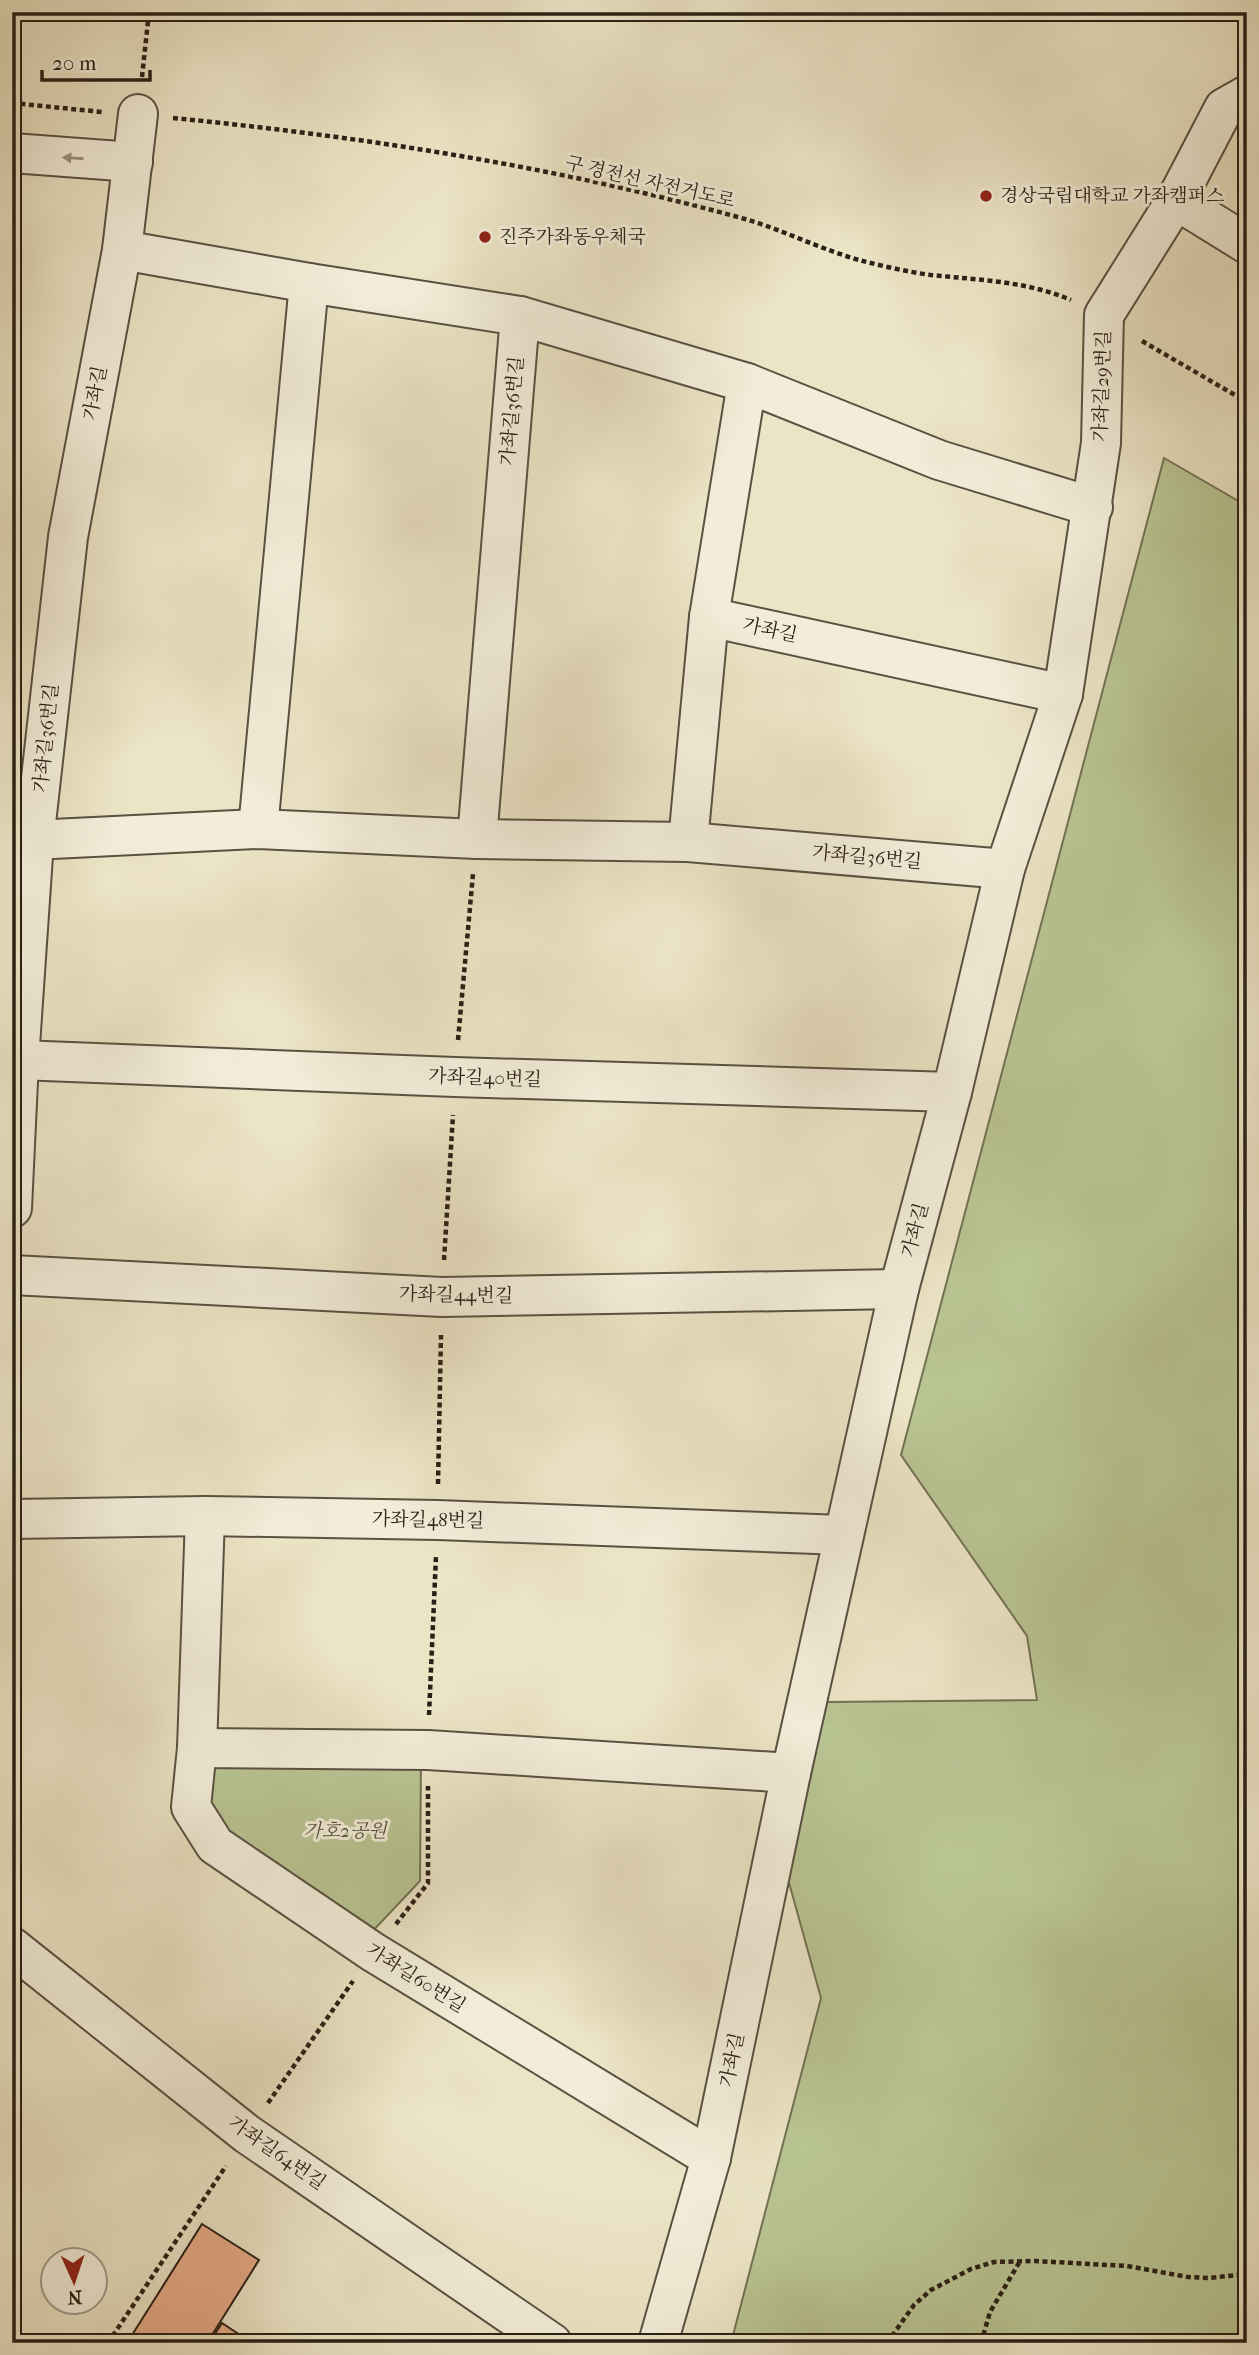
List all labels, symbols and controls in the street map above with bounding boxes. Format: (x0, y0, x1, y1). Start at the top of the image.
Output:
scale bar (42, 38, 150, 82)
text: 20 m (52, 51, 97, 75)
one-way arrow (61, 152, 83, 163)
street label: 구 경전선 자전거도로 (563, 152, 737, 212)
place label: 경상국립대학교 가좌캠퍼스 (1000, 185, 1224, 207)
marker: 경상국립대학교 가좌캠퍼스 (978, 188, 994, 204)
place label: 진주가좌동우체국 (499, 226, 646, 248)
marker: 진주가좌동우체국 (477, 229, 493, 245)
street label: 가좌길29번길 (1089, 330, 1115, 442)
street label: 가좌길36번길 (496, 355, 528, 467)
street label: 가좌길 (79, 364, 111, 422)
street label: 가좌길 (741, 614, 799, 646)
street label: 가좌길36번길 (29, 682, 63, 794)
street label: 가좌길36번길 (811, 841, 923, 873)
street label: 가좌길40번길 (428, 1065, 542, 1091)
street label: 가좌길 (897, 1201, 933, 1259)
street label: 가좌길44번길 (399, 1283, 513, 1307)
street label: 가좌길48번길 (372, 1508, 484, 1532)
park label: 가호2공원 (303, 1820, 388, 1842)
street label: 가좌길60번길 (362, 1939, 470, 2017)
street label: 가좌길 (716, 2031, 748, 2089)
street label: 가좌길64번길 (224, 2112, 330, 2194)
north arrow (38, 2246, 108, 2316)
text: N (66, 2286, 83, 2308)

